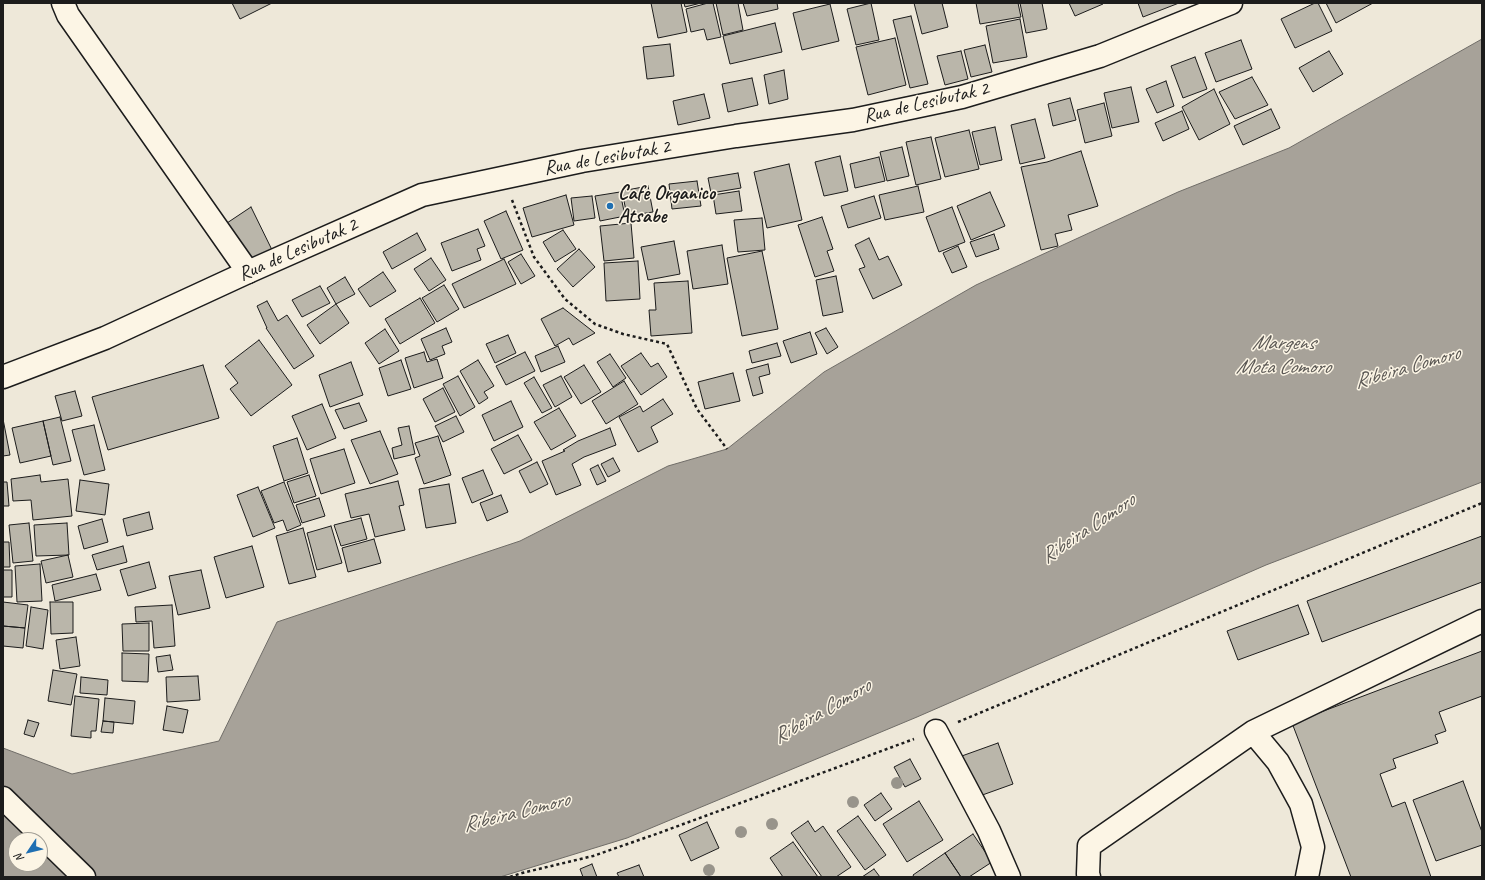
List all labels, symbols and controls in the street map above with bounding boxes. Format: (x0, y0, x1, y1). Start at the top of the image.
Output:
street label: Rua de Lesibutak 2 (861, 77, 991, 129)
street label: Rua de Lesibutak 2 (542, 135, 672, 181)
place label: Cafe Organico Atsabe (618, 182, 715, 229)
marker: Cafe Organico Atsabe (605, 201, 615, 211)
street label: Rua de Lesibutak 2 (235, 213, 361, 287)
water label: Margens Mota Comoro (1236, 330, 1330, 380)
water label: Ribeira Comoro (1351, 341, 1463, 395)
water label: Ribeira Comoro (1036, 488, 1140, 570)
water label: Ribeira Comoro (769, 674, 875, 750)
water label: Ribeira Comoro (460, 788, 572, 838)
north arrow (8, 832, 48, 872)
text: N (11, 852, 27, 865)

